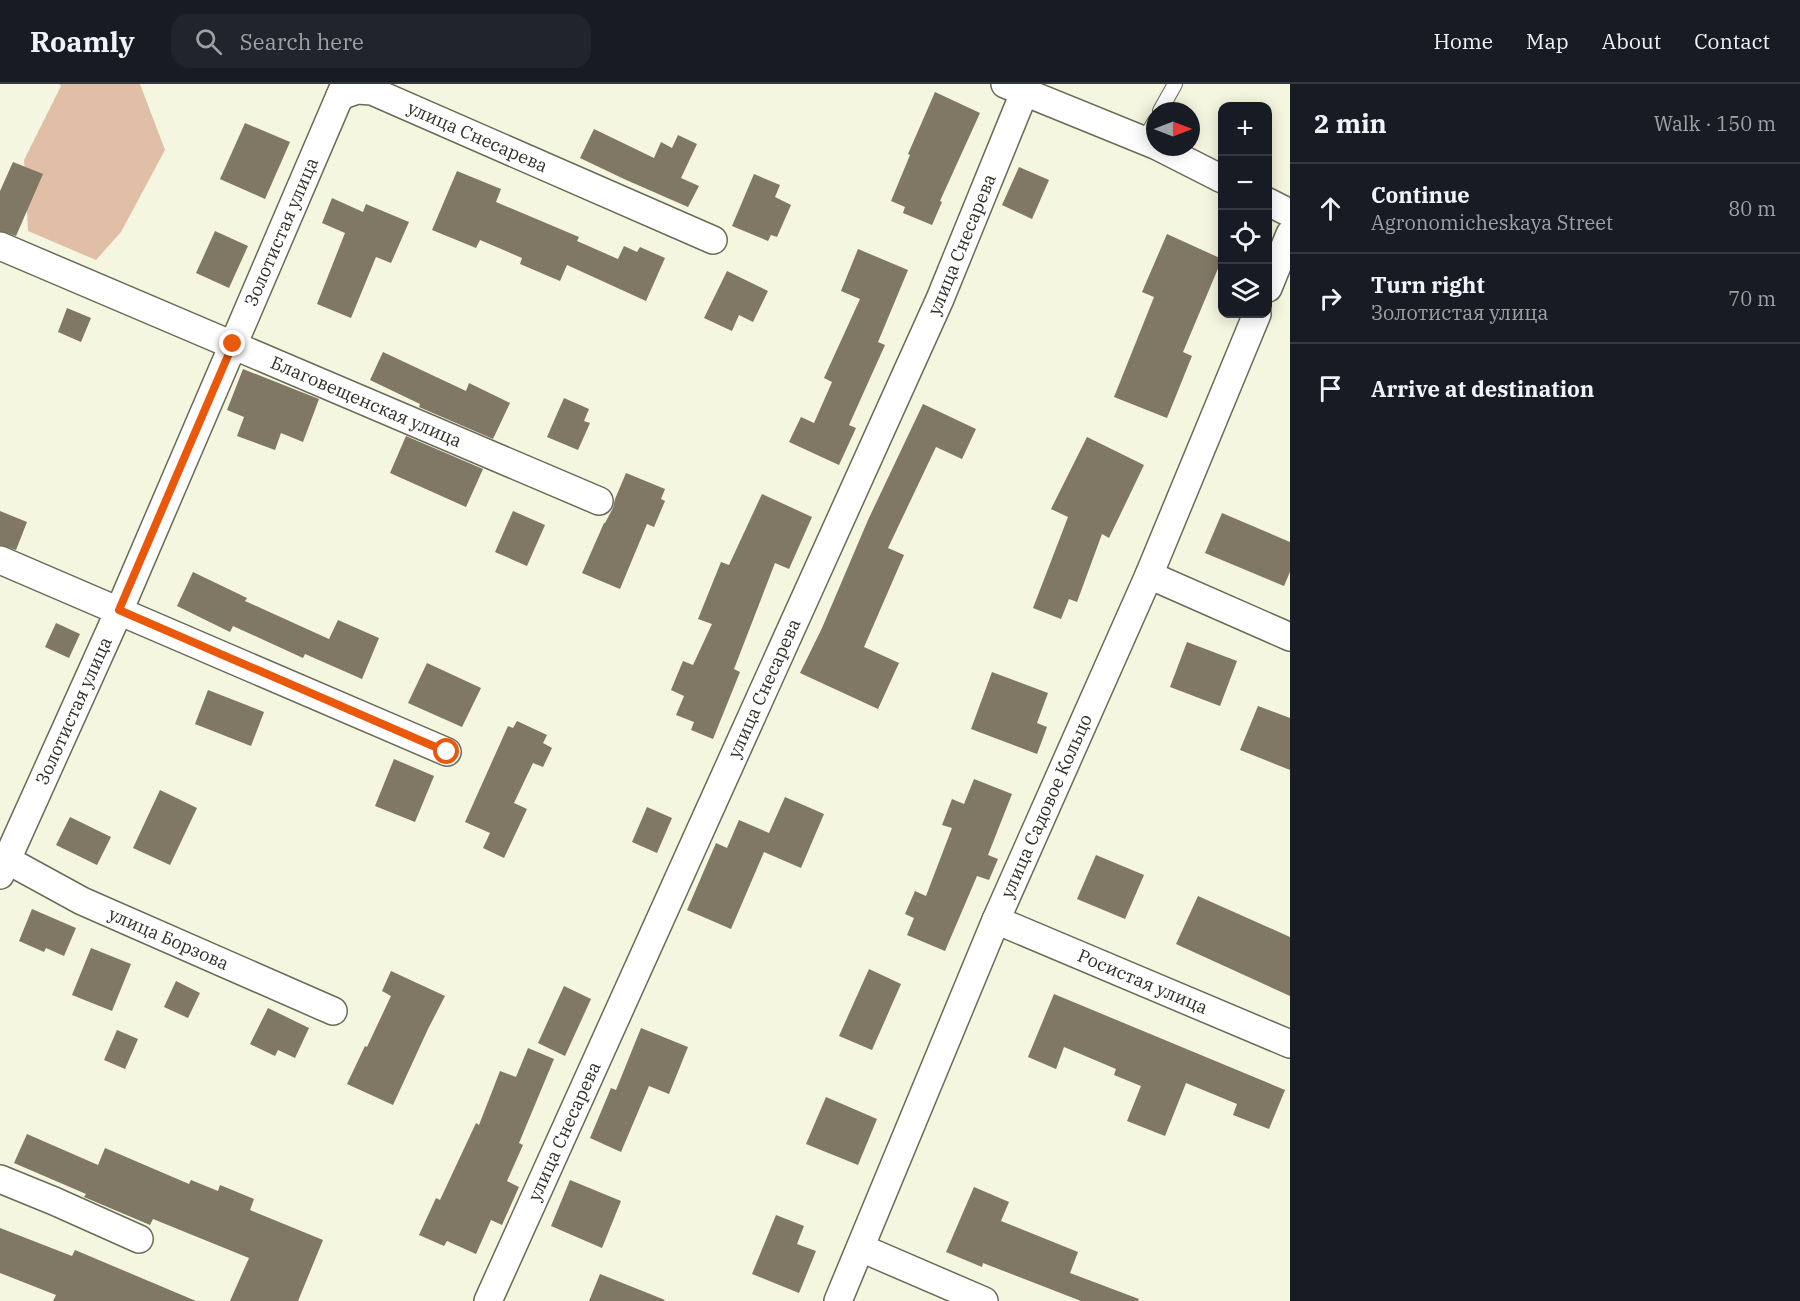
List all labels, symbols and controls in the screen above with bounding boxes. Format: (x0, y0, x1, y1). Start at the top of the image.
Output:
search box (171, 14, 591, 68)
text: Roamly (30, 23, 135, 60)
icon: search (192, 25, 225, 58)
text: Search here (240, 27, 364, 56)
text: Home (1433, 27, 1493, 55)
text: Map (1526, 27, 1569, 55)
text: About (1602, 27, 1661, 55)
text: Contact (1694, 27, 1770, 55)
street label: улица Снесарева (404, 96, 551, 177)
north arrow (1146, 102, 1200, 156)
map controls (1218, 102, 1272, 318)
button: + (1218, 102, 1272, 156)
text: 2 min (1314, 106, 1387, 140)
text: Walk · 150 m (1654, 110, 1776, 137)
street label: Золотистая улица (239, 154, 323, 310)
button: − (1218, 156, 1272, 210)
street label: улица Снесарева (922, 170, 1001, 319)
text: Continue (1371, 180, 1470, 209)
icon: ahead (1314, 192, 1347, 225)
text: 80 m (1728, 195, 1776, 222)
text: Agronomicheskaya Street (1371, 209, 1613, 236)
button: locate (1218, 210, 1272, 264)
button: layers (1218, 264, 1272, 318)
text: Turn right (1371, 270, 1485, 299)
icon: right (1314, 282, 1347, 315)
text: 70 m (1728, 285, 1776, 312)
text: Золотистая улица (1371, 299, 1549, 326)
route end (219, 330, 245, 356)
street label: Благовещенская улица (267, 351, 466, 452)
icon: arrive (1314, 372, 1347, 405)
text: Arrive at destination (1371, 374, 1594, 403)
street label: улица Снесарева (722, 615, 805, 762)
street label: Золотистая улица (30, 633, 117, 788)
street label: улица Садовое Кольцо (995, 710, 1097, 902)
route start (433, 738, 459, 764)
street label: улица Борзова (105, 902, 233, 975)
street label: Росистая улица (1074, 944, 1211, 1019)
street label: улица Снесарева (523, 1058, 606, 1205)

